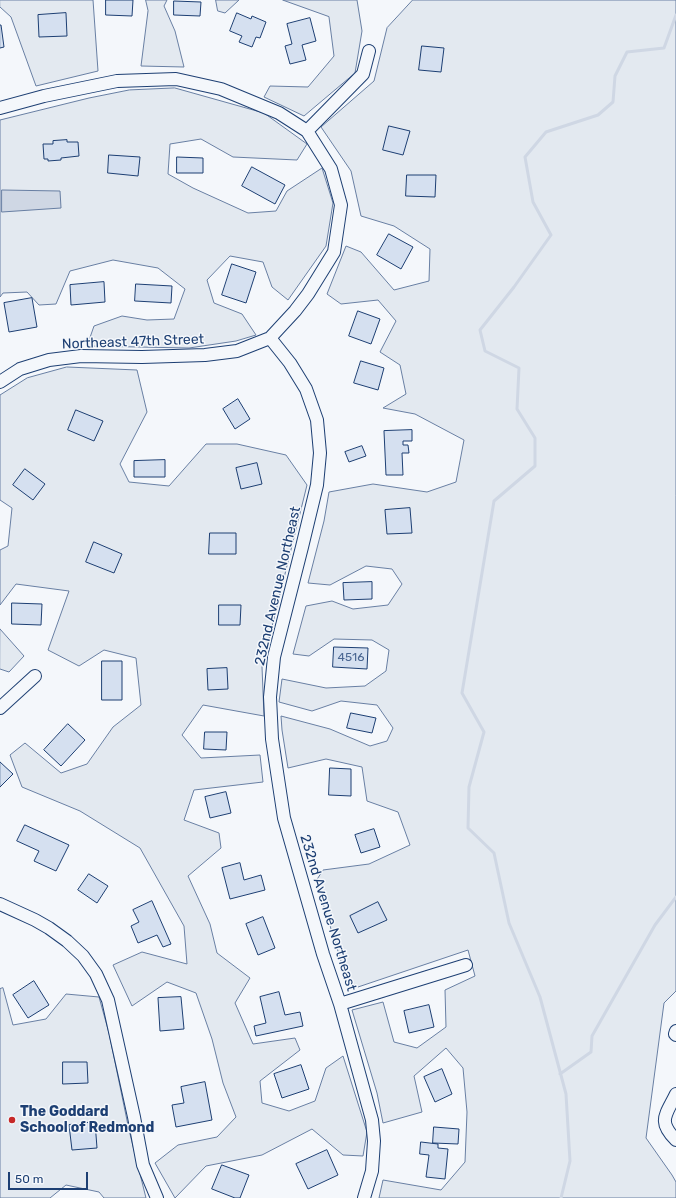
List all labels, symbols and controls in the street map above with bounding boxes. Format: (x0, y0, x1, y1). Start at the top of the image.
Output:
street label: Northeast 47th Street (62, 331, 204, 353)
street label: 232nd Avenue Northeast (252, 505, 304, 667)
house number: 4516 (338, 651, 364, 665)
street label: 232nd Avenue Northeast (296, 833, 360, 993)
place label: The Goddard School of Redmond (20, 1104, 154, 1136)
marker: The Goddard School of Redmond (7, 1115, 17, 1125)
scale bar (10, 1164, 90, 1190)
text: 50 m (15, 1172, 43, 1186)

